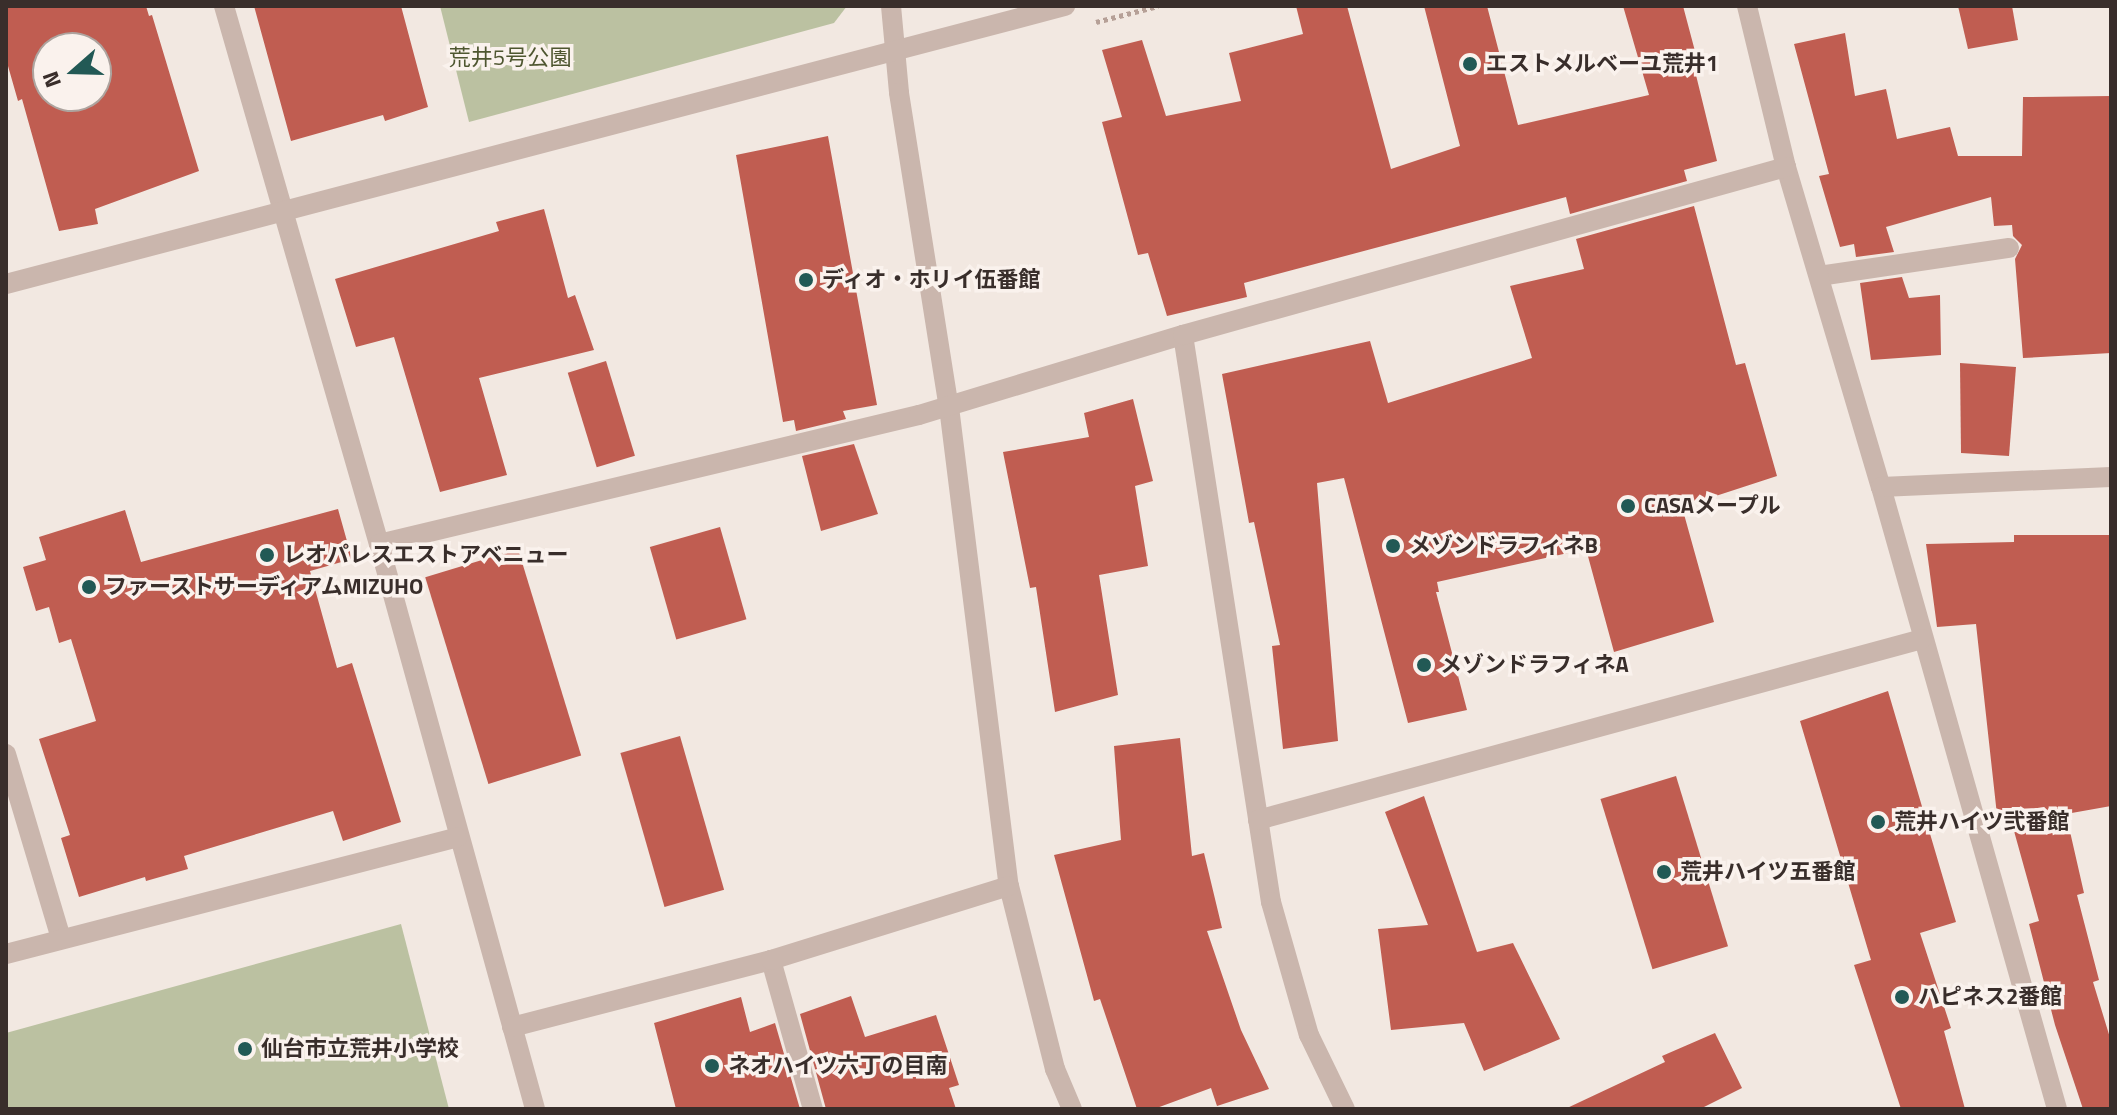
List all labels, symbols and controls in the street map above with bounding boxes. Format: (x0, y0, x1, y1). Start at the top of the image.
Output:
north arrow (32, 32, 112, 112)
park label: 荒井5号公園 (449, 45, 571, 71)
place label: エストメルベーユ荒井1 (1486, 51, 1718, 77)
marker: エストメルベーユ荒井1 (1461, 55, 1479, 73)
text: N (33, 67, 70, 93)
place label: ディオ・ホリイ伍番館 (822, 267, 1042, 293)
marker: ディオ・ホリイ伍番館 (797, 271, 815, 289)
place label: CASAメープル (1644, 493, 1782, 519)
marker: CASAメープル (1619, 497, 1637, 515)
place label: メゾンドラフィネB (1409, 533, 1598, 559)
marker: メゾンドラフィネB (1384, 537, 1402, 555)
place label: レオパレスエストアベニュー (283, 542, 569, 568)
marker: レオパレスエストアベニュー (258, 546, 276, 564)
place label: ファーストサーディアムMIZUHO (105, 574, 427, 600)
marker: ファーストサーディアムMIZUHO (80, 578, 98, 596)
place label: メゾンドラフィネA (1440, 652, 1629, 678)
marker: メゾンドラフィネA (1415, 656, 1433, 674)
place label: 荒井ハイツ弐番館 (1894, 809, 2070, 835)
marker: 荒井ハイツ弐番館 (1869, 813, 1887, 831)
place label: 荒井ハイツ五番館 (1680, 859, 1856, 885)
marker: 荒井ハイツ五番館 (1655, 863, 1673, 881)
place label: ハピネス2番館 (1918, 984, 2062, 1010)
marker: ハピネス2番館 (1893, 988, 1911, 1006)
place label: 仙台市立荒井小学校 (261, 1036, 459, 1062)
marker: 仙台市立荒井小学校 (236, 1040, 254, 1058)
place label: ネオハイツ六丁の目南 (728, 1053, 948, 1079)
marker: ネオハイツ六丁の目南 (703, 1057, 721, 1075)

